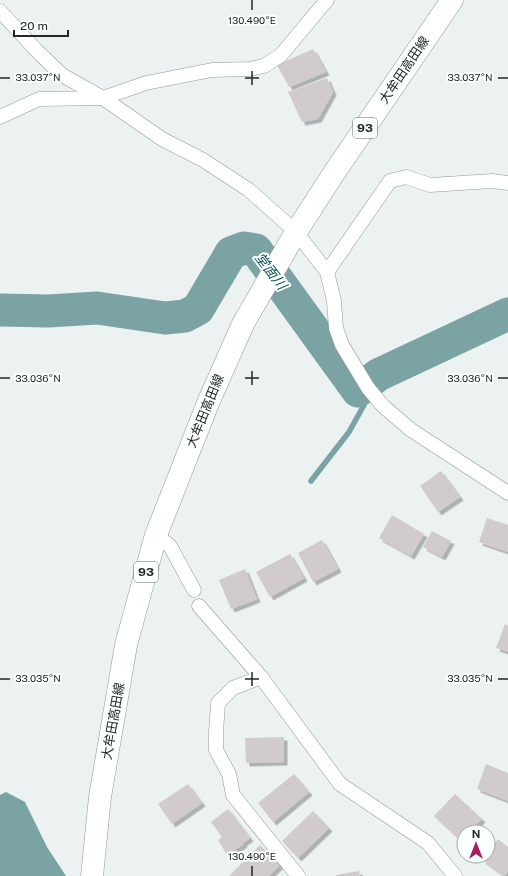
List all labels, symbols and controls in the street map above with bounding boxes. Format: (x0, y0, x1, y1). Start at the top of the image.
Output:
scale bar (14, 12, 68, 38)
text: 130.490°E (228, 14, 276, 26)
text: 20 m (20, 19, 48, 33)
street label: 大牟田高田線 (376, 33, 432, 107)
text: 33.037°N (15, 71, 61, 83)
text: 33.037°N (447, 71, 493, 83)
road number: 93 (353, 118, 377, 138)
water label: 堂面川 (252, 249, 291, 294)
text: 33.036°N (15, 372, 61, 384)
street label: 大牟田高田線 (183, 372, 227, 450)
text: 33.036°N (447, 372, 493, 384)
road number: 93 (134, 562, 158, 582)
text: 33.035°N (15, 672, 61, 684)
text: 33.035°N (447, 672, 493, 684)
street label: 大牟田高田線 (99, 681, 127, 761)
north arrow (456, 824, 496, 864)
text: N (472, 828, 480, 840)
text: 130.490°E (228, 850, 276, 862)

